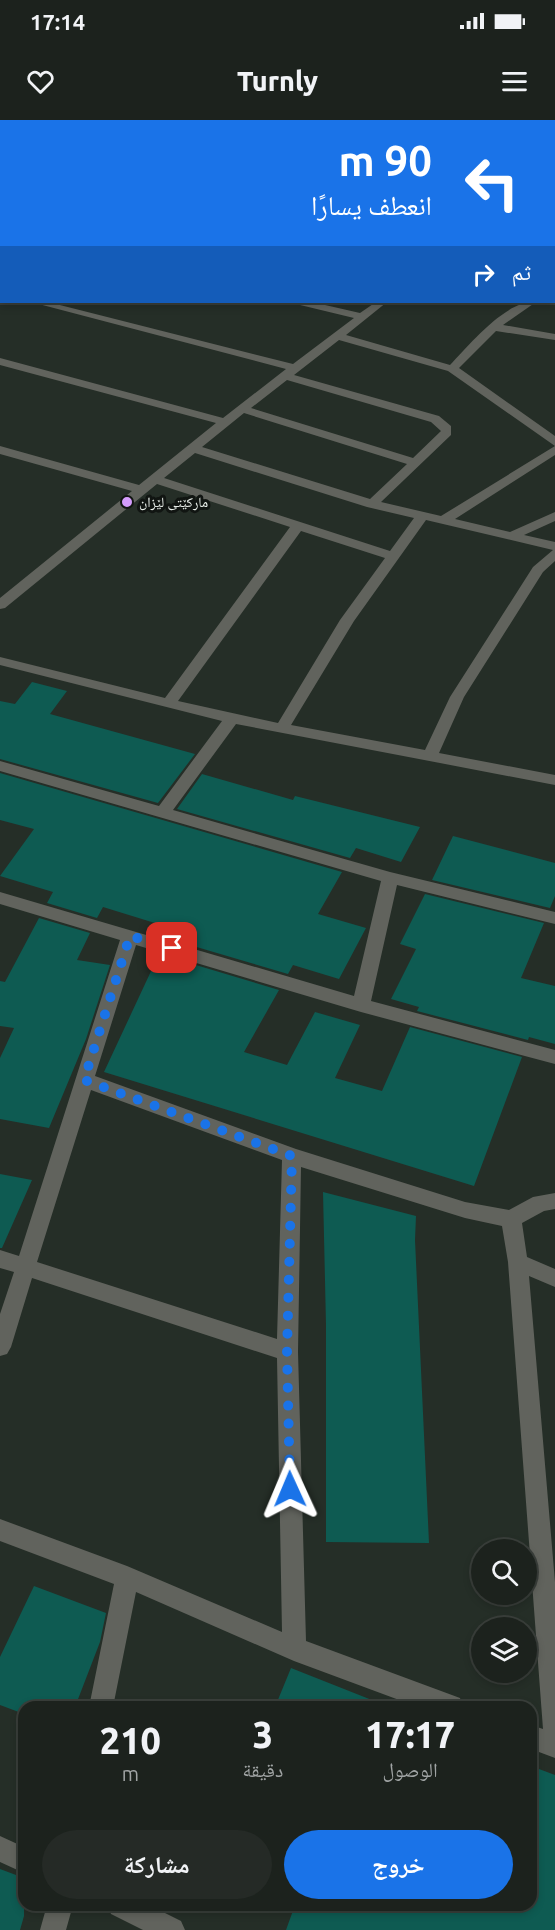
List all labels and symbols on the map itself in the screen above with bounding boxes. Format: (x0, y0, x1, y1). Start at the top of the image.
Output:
place label: مارکێتی لێزان (139, 494, 208, 511)
marker: مارکێتی لێزان (120, 495, 134, 509)
pin (146, 922, 197, 973)
position arrow (258, 1457, 322, 1521)

